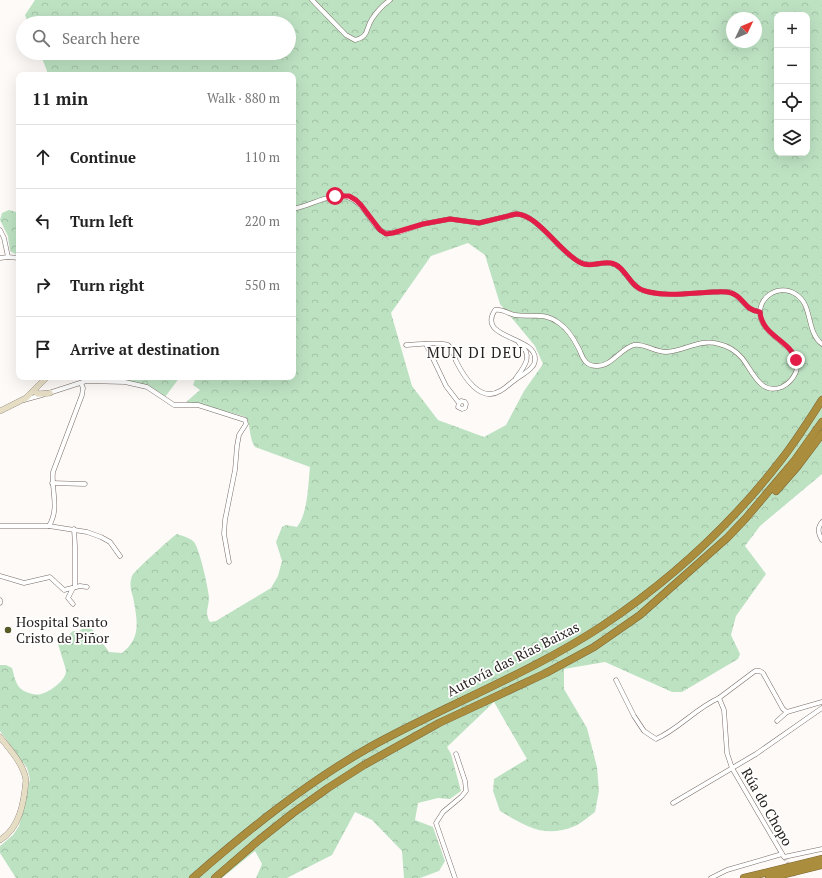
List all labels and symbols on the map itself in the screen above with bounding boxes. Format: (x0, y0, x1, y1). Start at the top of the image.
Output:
north arrow (726, 12, 762, 48)
route start (326, 187, 344, 205)
district label: MUN DI DEU (427, 342, 523, 362)
route end (787, 351, 805, 369)
place label: Hospital Santo Cristo de Piñor (16, 612, 110, 647)
street label: Autovía das Rías Baixas (443, 617, 582, 700)
marker: Hospital Santo Cristo de Piñor (3, 625, 13, 635)
street label: Rúa do Chopo (737, 764, 798, 849)

